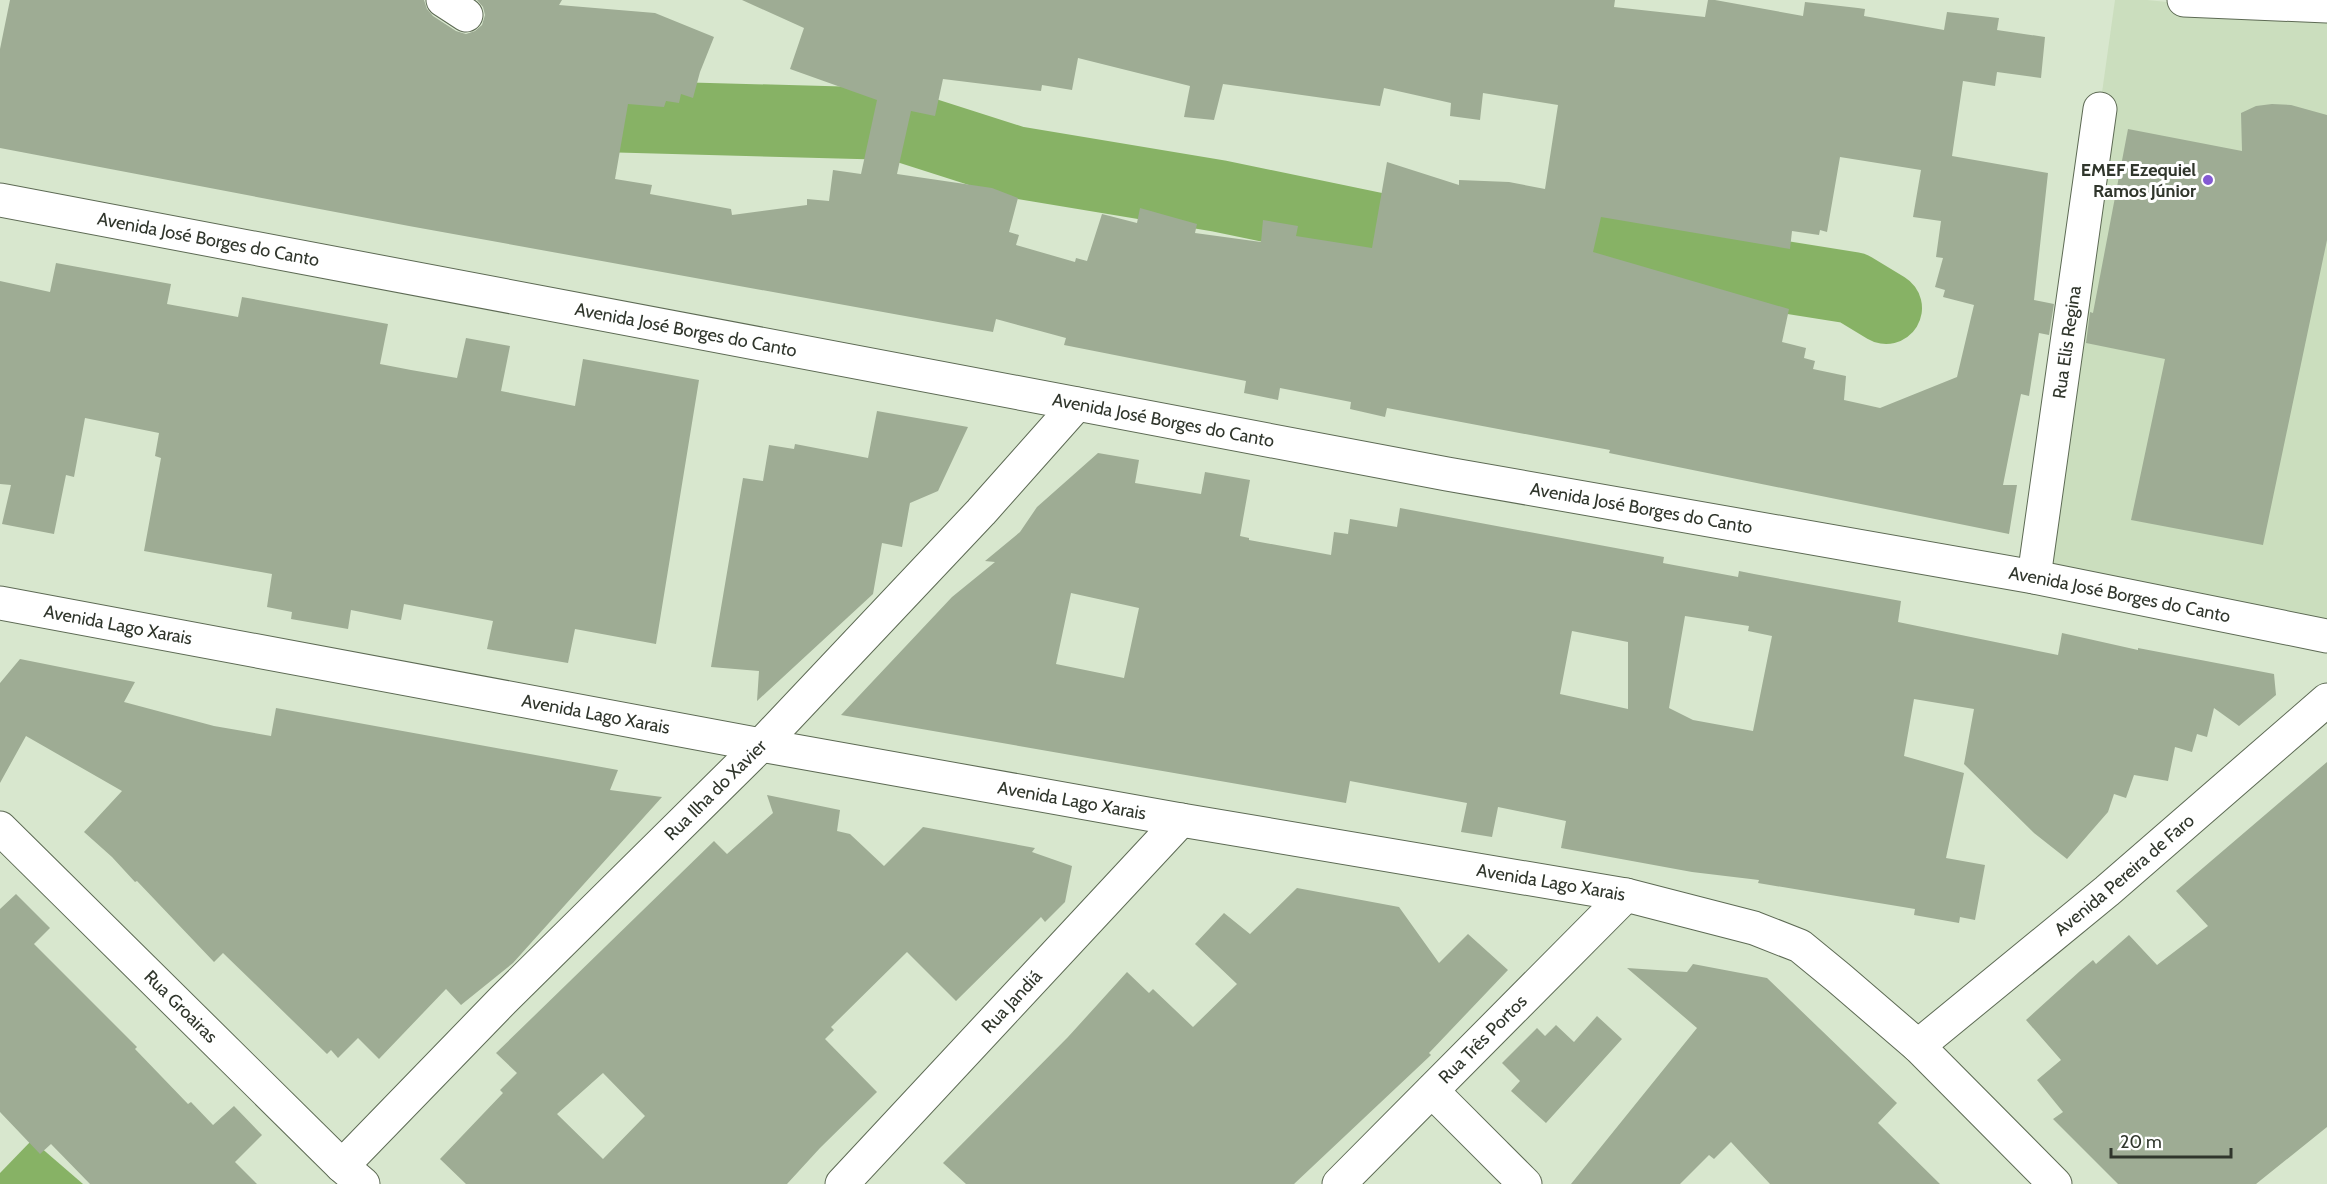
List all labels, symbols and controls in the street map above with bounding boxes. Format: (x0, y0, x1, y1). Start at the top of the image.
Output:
place label: EMEF Ezequiel Ramos Júnior (2081, 159, 2196, 202)
marker: EMEF Ezequiel Ramos Júnior (2201, 173, 2215, 187)
street label: Avenida José Borges do Canto (95, 208, 321, 271)
street label: Rua Elis Regina (2048, 284, 2086, 400)
street label: Avenida José Borges do Canto (573, 298, 799, 362)
street label: Avenida José Borges do Canto (1051, 389, 1276, 452)
street label: Avenida José Borges do Canto (1528, 478, 1754, 538)
street label: Avenida José Borges do Canto (2007, 562, 2232, 627)
street label: Avenida Lago Xarais (42, 600, 194, 650)
street label: Avenida Lago Xarais (520, 690, 672, 739)
street label: Rua Ilha do Xavier (660, 735, 771, 845)
street label: Avenida Lago Xarais (996, 776, 1148, 825)
street label: Avenida Pereira de Faro (2050, 809, 2199, 941)
street label: Avenida Lago Xarais (1475, 859, 1627, 906)
street label: Rua Jandiá (977, 965, 1047, 1038)
street label: Rua Groairas (139, 966, 222, 1048)
street label: Rua Três Portos (1434, 990, 1531, 1088)
scale bar (2111, 1121, 2231, 1159)
text: 20 m (2120, 1131, 2162, 1153)

